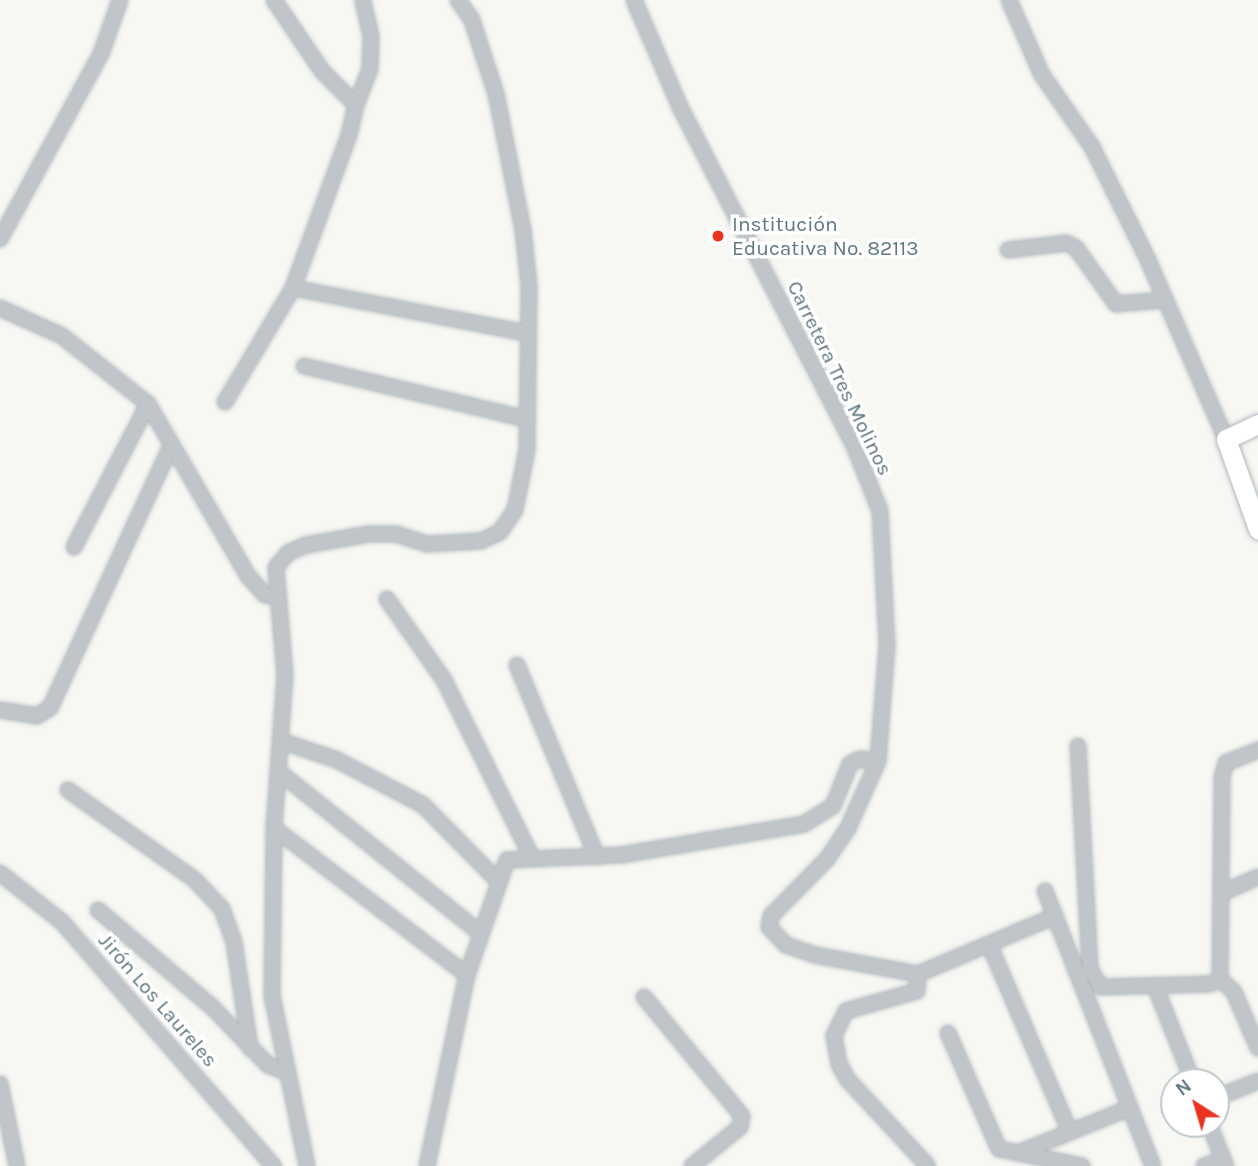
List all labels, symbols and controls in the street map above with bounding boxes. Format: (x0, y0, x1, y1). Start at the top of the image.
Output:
place label: Institución Educativa No. 82113 (732, 211, 919, 261)
marker: Institución Educativa No. 82113 (710, 228, 726, 244)
street label: Carretera Tres Molinos (782, 277, 898, 479)
street label: Jirón Los Laureles (93, 928, 223, 1072)
north arrow (1160, 1068, 1230, 1138)
text: N (1172, 1075, 1196, 1101)

